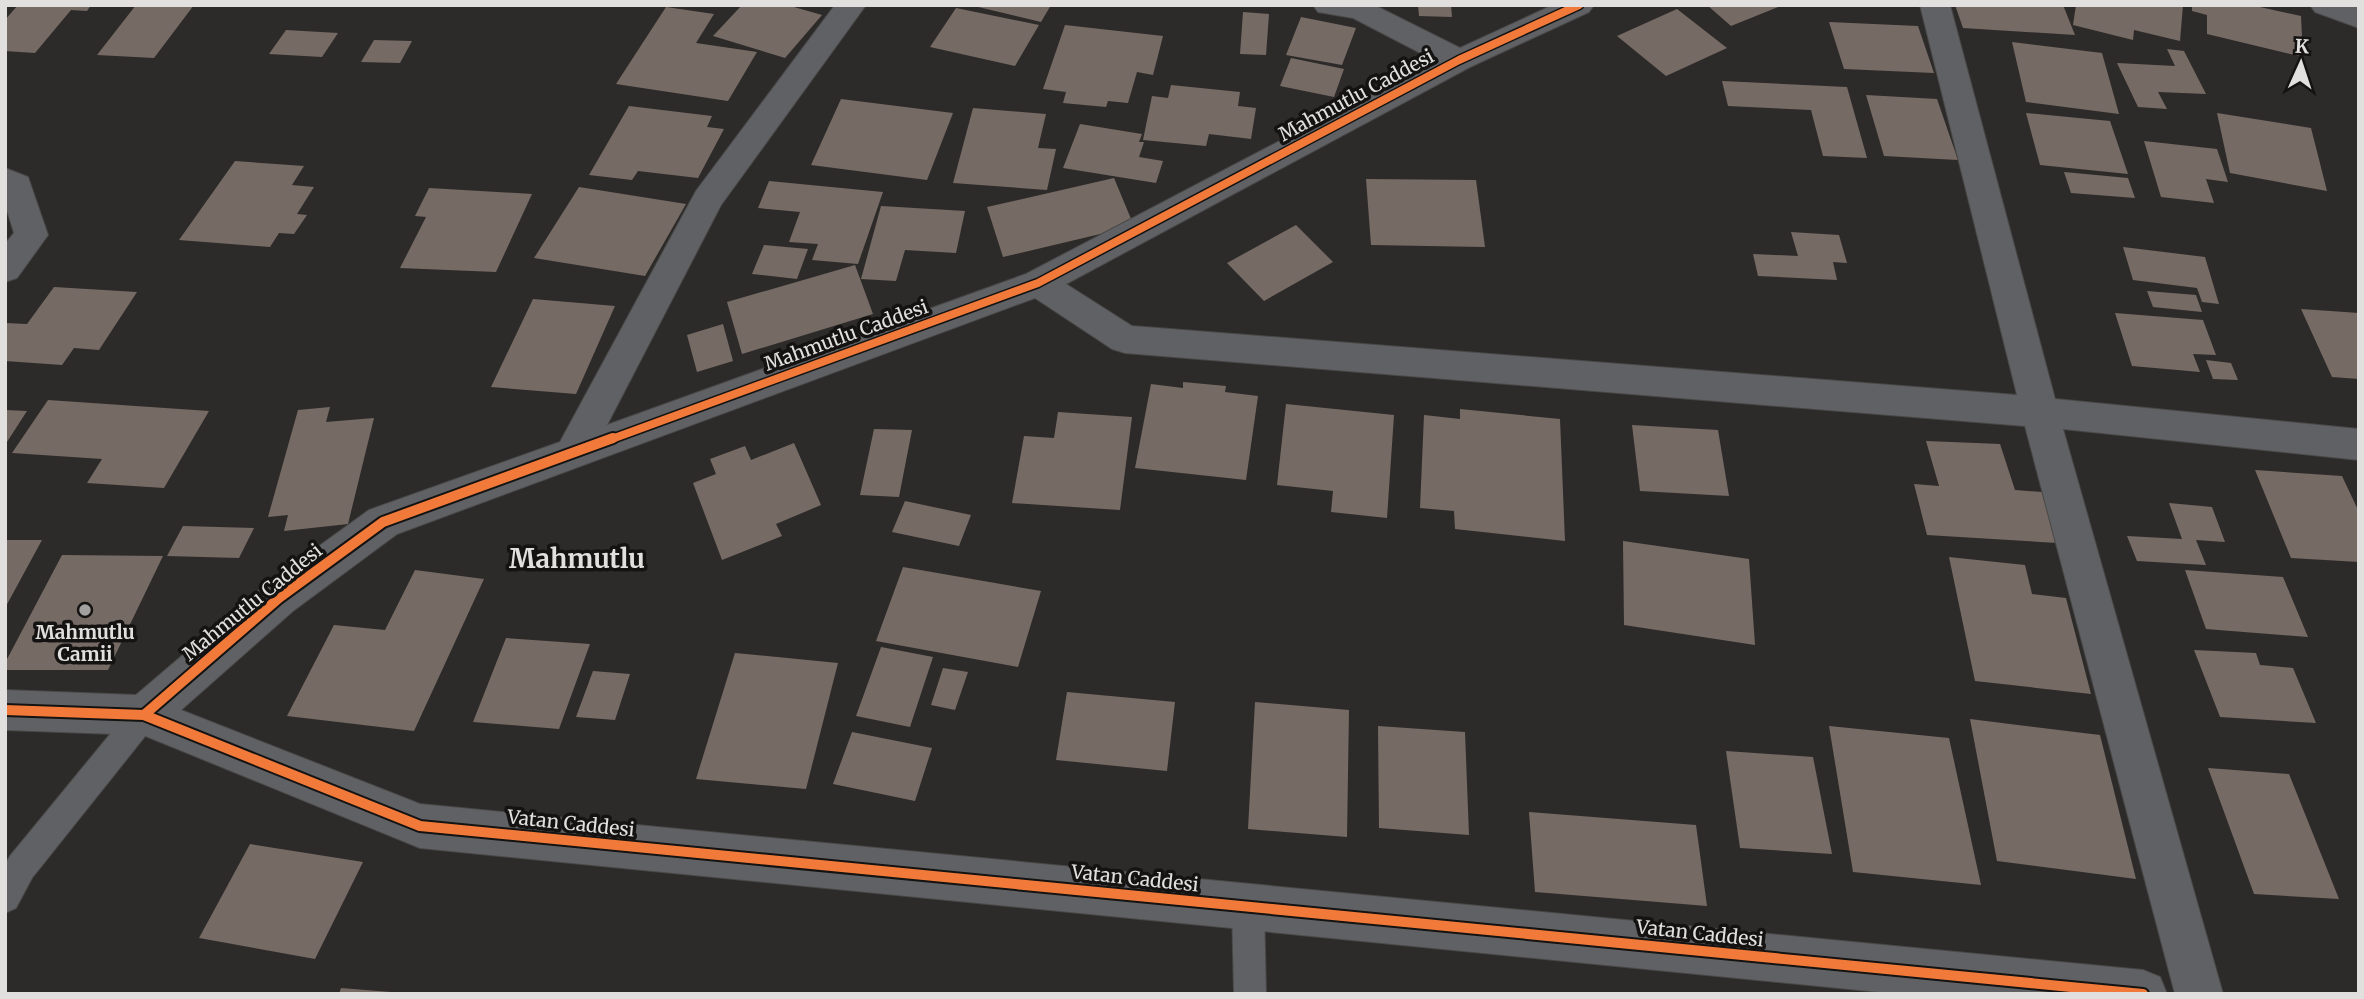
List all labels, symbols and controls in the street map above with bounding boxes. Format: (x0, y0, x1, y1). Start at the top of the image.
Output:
north arrow (2266, 28, 2336, 98)
text: K (2294, 34, 2310, 58)
street label: Mahmutlu Caddesi (1274, 44, 1438, 146)
street label: Mahmutlu Caddesi (761, 294, 931, 376)
street label: Mahmutlu Caddesi (177, 538, 327, 666)
district label: Mahmutlu (509, 542, 645, 575)
marker: Mahmutlu Camii (77, 602, 93, 618)
place label: Mahmutlu Camii (35, 620, 135, 666)
street label: Vatan Caddesi (505, 804, 636, 842)
street label: Vatan Caddesi (1069, 859, 1200, 897)
street label: Vatan Caddesi (1634, 914, 1765, 952)

